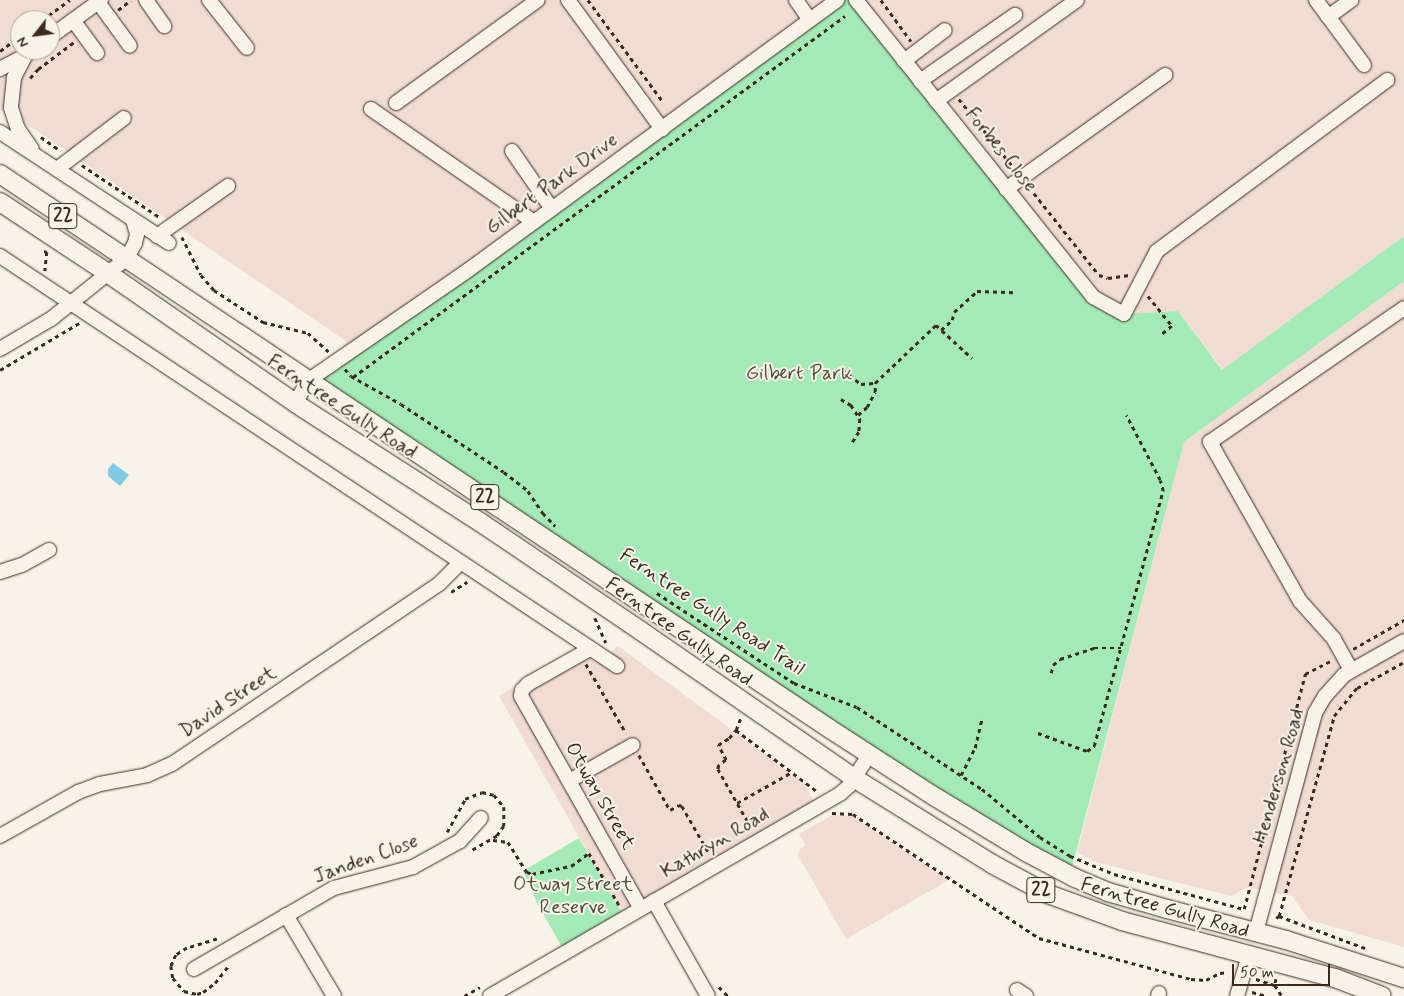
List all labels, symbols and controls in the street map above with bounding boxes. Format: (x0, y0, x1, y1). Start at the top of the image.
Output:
north arrow (10, 10, 60, 60)
text: N (13, 33, 33, 51)
street label: Forbes Close (958, 101, 1044, 199)
street label: Gilbert Park Drive (483, 130, 621, 238)
road number: 22 (48, 200, 78, 232)
street label: Ferntree Gully Road (263, 350, 421, 464)
park label: Gilbert Park (747, 361, 851, 385)
road number: 22 (470, 481, 500, 514)
street label: Ferntree Gully Road Trail (616, 544, 808, 680)
street label: Ferntree Gully Road (602, 573, 756, 691)
street label: David Street (175, 661, 281, 743)
street label: Henderson Road (1248, 706, 1310, 846)
street label: Otway Street (560, 738, 640, 854)
street label: Kathryn Road (657, 802, 773, 884)
street label: Janden Close (309, 828, 423, 890)
park label: Otway Street Reserve (513, 873, 633, 920)
street label: Ferntree Gully Road (1079, 873, 1251, 943)
road number: 22 (1026, 874, 1056, 906)
scale bar (1234, 954, 1332, 986)
text: 50 m (1240, 963, 1274, 983)

